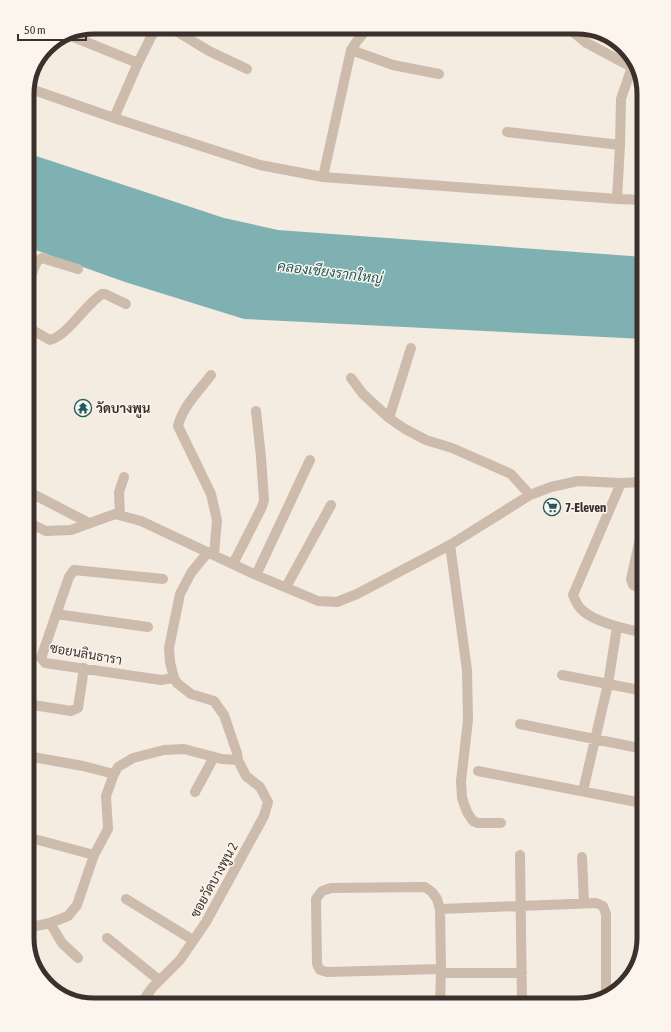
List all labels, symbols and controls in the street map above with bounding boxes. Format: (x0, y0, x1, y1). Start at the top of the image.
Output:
scale bar (18, 16, 86, 42)
text: 50 m (24, 23, 46, 37)
water label: คลองเชียงรากใหญ่ (276, 257, 385, 288)
temple icon: วัดบางพูน (73, 398, 93, 418)
place label: วัดบางพูน (96, 401, 150, 419)
supermarket icon: 7-Eleven (542, 497, 562, 517)
place label: 7-Eleven (565, 500, 606, 515)
street label: ซอยนลินธารา (49, 639, 123, 668)
street label: ซอยวัดบางพูน 2 (187, 840, 243, 921)

